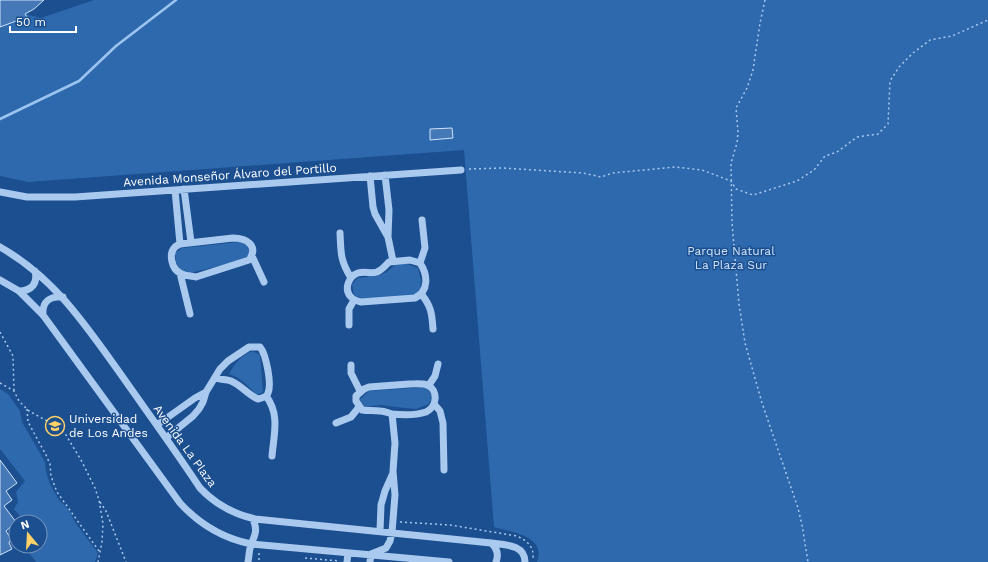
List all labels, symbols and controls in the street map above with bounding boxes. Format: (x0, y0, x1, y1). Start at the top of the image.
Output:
scale bar (10, 8, 76, 34)
text: 50 m (16, 15, 46, 29)
street label: Avenida Monseñor Álvaro del Portillo (123, 161, 337, 189)
park label: Parque Natural La Plaza Sur (687, 244, 775, 272)
street label: Avenida La Plaza (150, 402, 220, 490)
place label: Universidad de Los Andes (69, 412, 148, 440)
school or university icon: Universidad de Los Andes (44, 415, 66, 437)
north arrow (8, 514, 48, 554)
text: N (19, 518, 31, 532)

